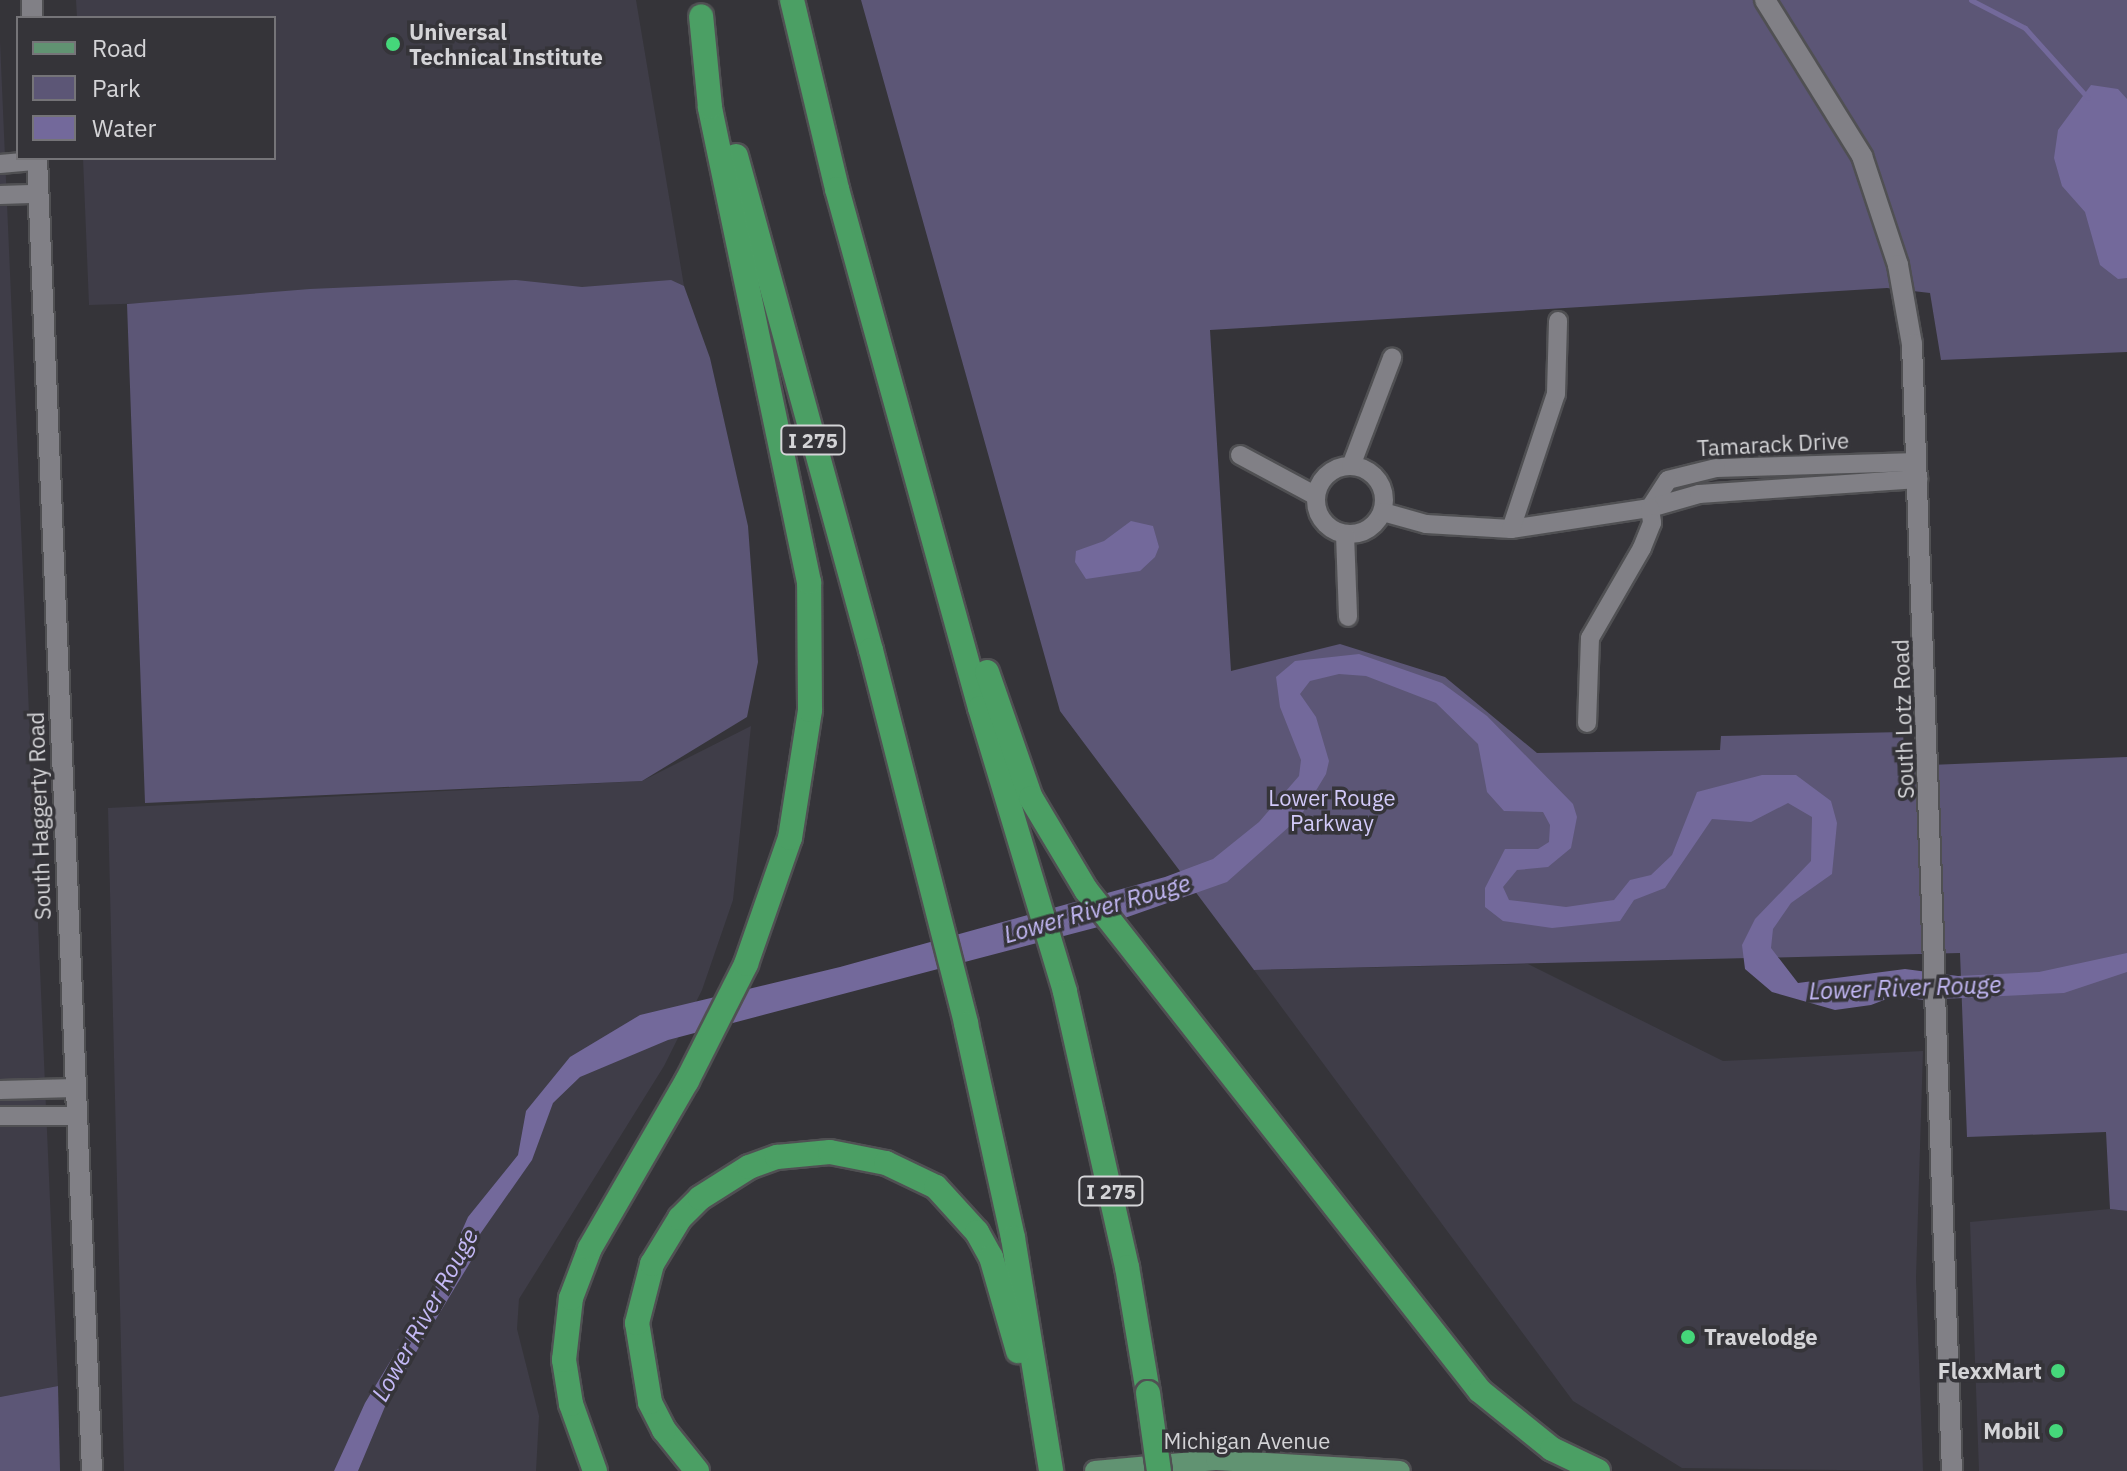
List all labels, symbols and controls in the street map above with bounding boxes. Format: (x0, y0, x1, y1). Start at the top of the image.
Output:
legend (16, 16, 276, 160)
place label: Universal Technical Institute (409, 18, 603, 70)
text: Road (92, 32, 147, 64)
marker: Universal Technical Institute (384, 35, 402, 53)
text: Park (92, 72, 141, 104)
text: Water (92, 112, 156, 144)
road number: I 275 (779, 424, 847, 456)
street label: Tamarack Drive (1696, 427, 1850, 461)
street label: South Lotz Road (1887, 639, 1919, 799)
street label: South Haggerty Road (22, 712, 56, 920)
park label: Lower Rouge Parkway (1268, 784, 1396, 836)
water label: Lower River Rouge (1000, 869, 1194, 949)
water label: Lower River Rouge (1808, 970, 2002, 1006)
road number: I 275 (1077, 1175, 1145, 1207)
water label: Lower River Rouge (366, 1224, 484, 1406)
place label: Travelodge (1704, 1324, 1818, 1350)
marker: Travelodge (1679, 1328, 1697, 1346)
place label: FlexxMart (1938, 1358, 2042, 1384)
marker: FlexxMart (2049, 1362, 2067, 1380)
place label: Mobil (1983, 1418, 2040, 1444)
marker: Mobil (2047, 1422, 2065, 1440)
street label: Michigan Avenue (1164, 1428, 1330, 1454)

